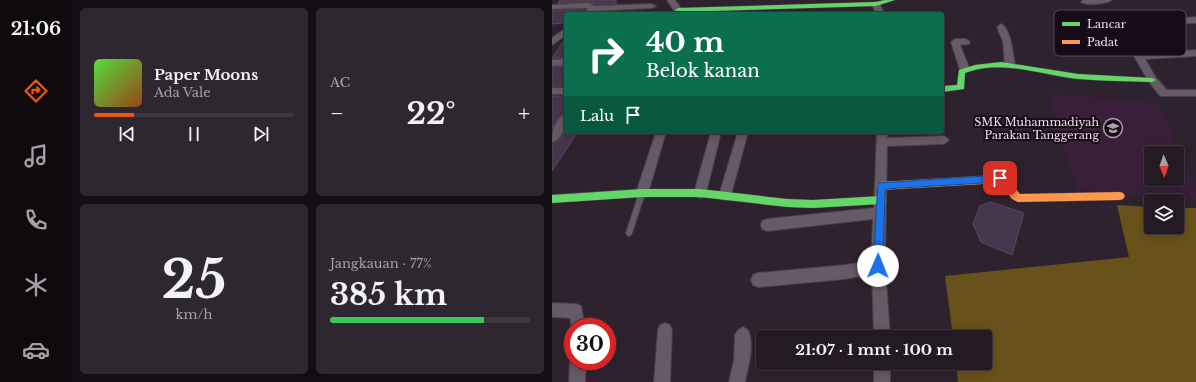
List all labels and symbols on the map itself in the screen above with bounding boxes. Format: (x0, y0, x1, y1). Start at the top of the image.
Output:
legend (1054, 10, 1186, 56)
text: Lancar (1087, 17, 1127, 31)
text: Padat (1087, 35, 1119, 49)
place label: SMK Muhammadiyah Parakan Tanggerang (974, 115, 1099, 142)
school or university icon: SMK Muhammadiyah Parakan Tanggerang (1102, 117, 1124, 139)
north arrow (1144, 146, 1184, 186)
pin (983, 161, 1017, 195)
position arrow (857, 245, 899, 287)
speed limit sign: 30 (564, 318, 616, 370)

